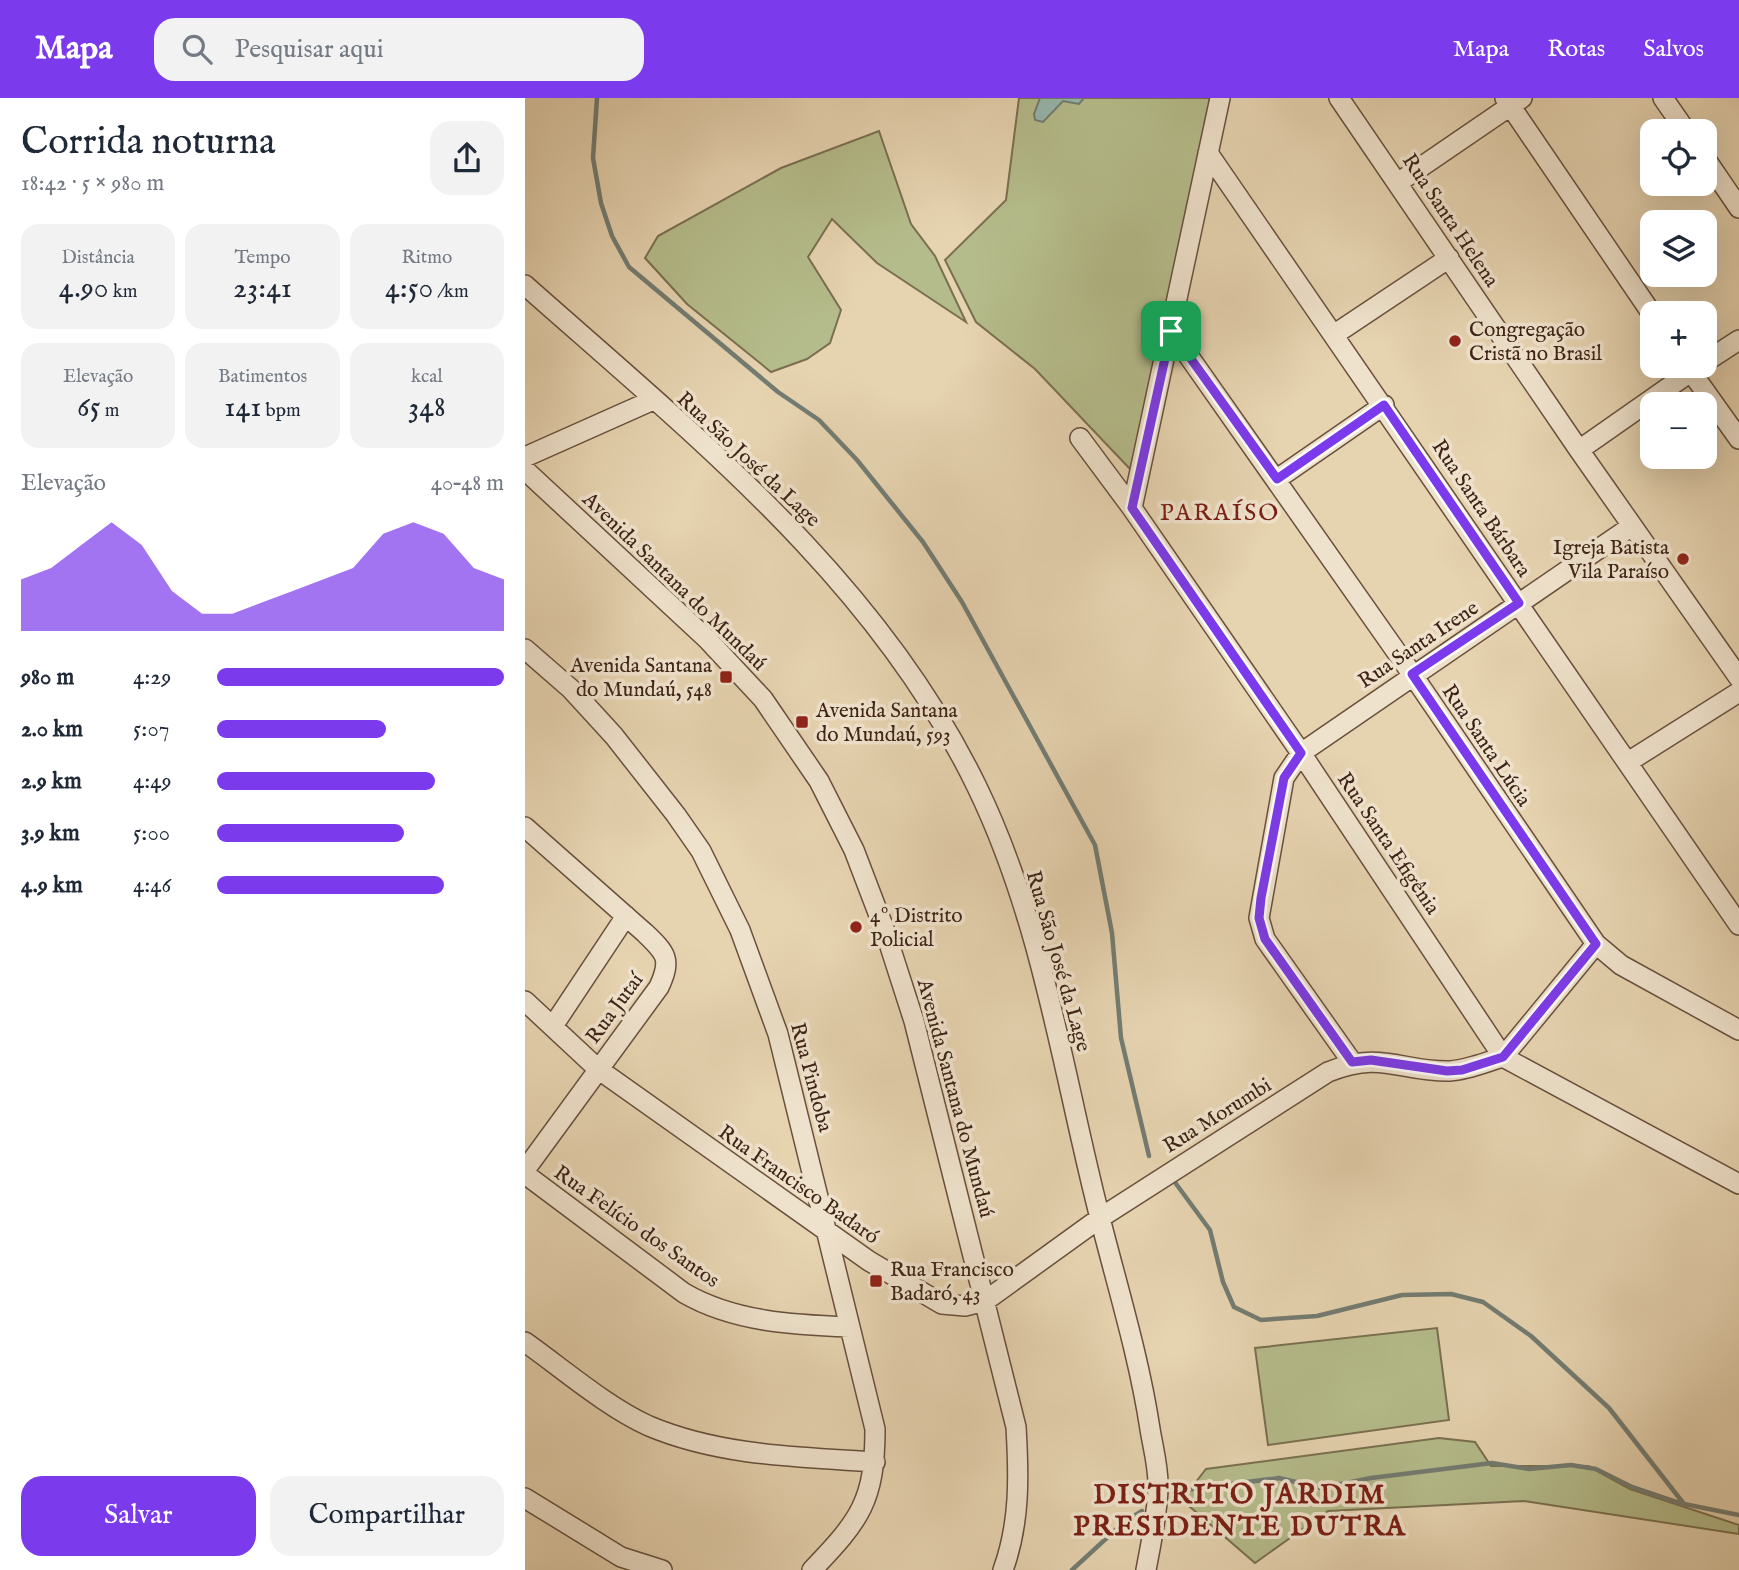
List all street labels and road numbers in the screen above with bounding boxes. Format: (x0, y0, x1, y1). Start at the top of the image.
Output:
street label: Rua Santa Helena (1395, 149, 1505, 293)
street label: Rua São José da Lage (670, 386, 826, 534)
street label: Rua Santa Bárbara (1425, 435, 1537, 583)
street label: Avenida Santana do Mundaú (575, 486, 772, 677)
street label: Rua Santa Irene (1353, 595, 1484, 695)
street label: Rua Santa Lúcia (1435, 680, 1537, 813)
street label: Rua Santa Efigênia (1330, 767, 1446, 921)
street label: Rua São José da Lage (1019, 868, 1096, 1055)
street label: Rua Jutaí (580, 967, 651, 1050)
street label: Avenida Santana do Mundaú (909, 975, 999, 1221)
street label: Rua Pindoba (783, 1020, 838, 1136)
street label: Rua Morumbi (1159, 1072, 1277, 1160)
street label: Rua Francisco Badaró (712, 1119, 884, 1251)
street label: Rua Felício dos Santos (548, 1160, 724, 1295)

